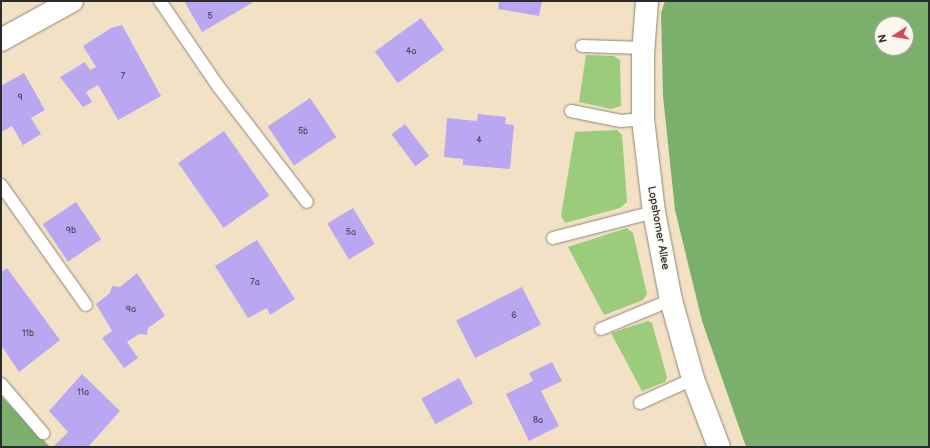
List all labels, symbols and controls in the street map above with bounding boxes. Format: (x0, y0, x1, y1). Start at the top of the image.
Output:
house number: 5 (207, 12, 213, 22)
north arrow (874, 16, 914, 56)
text: N (876, 33, 890, 44)
house number: 4a (406, 47, 416, 57)
house number: 7 (121, 72, 125, 82)
house number: 9 (17, 93, 23, 103)
house number: 5b (298, 127, 308, 137)
house number: 4 (476, 136, 482, 146)
street label: Lopshorner Allee (644, 185, 672, 271)
house number: 9b (66, 226, 76, 236)
house number: 5a (346, 228, 356, 238)
house number: 7a (250, 278, 260, 288)
house number: 9a (126, 305, 136, 315)
house number: 6 (511, 311, 517, 321)
house number: 11b (22, 329, 34, 339)
house number: 11a (77, 388, 89, 398)
house number: 8a (533, 416, 543, 426)

